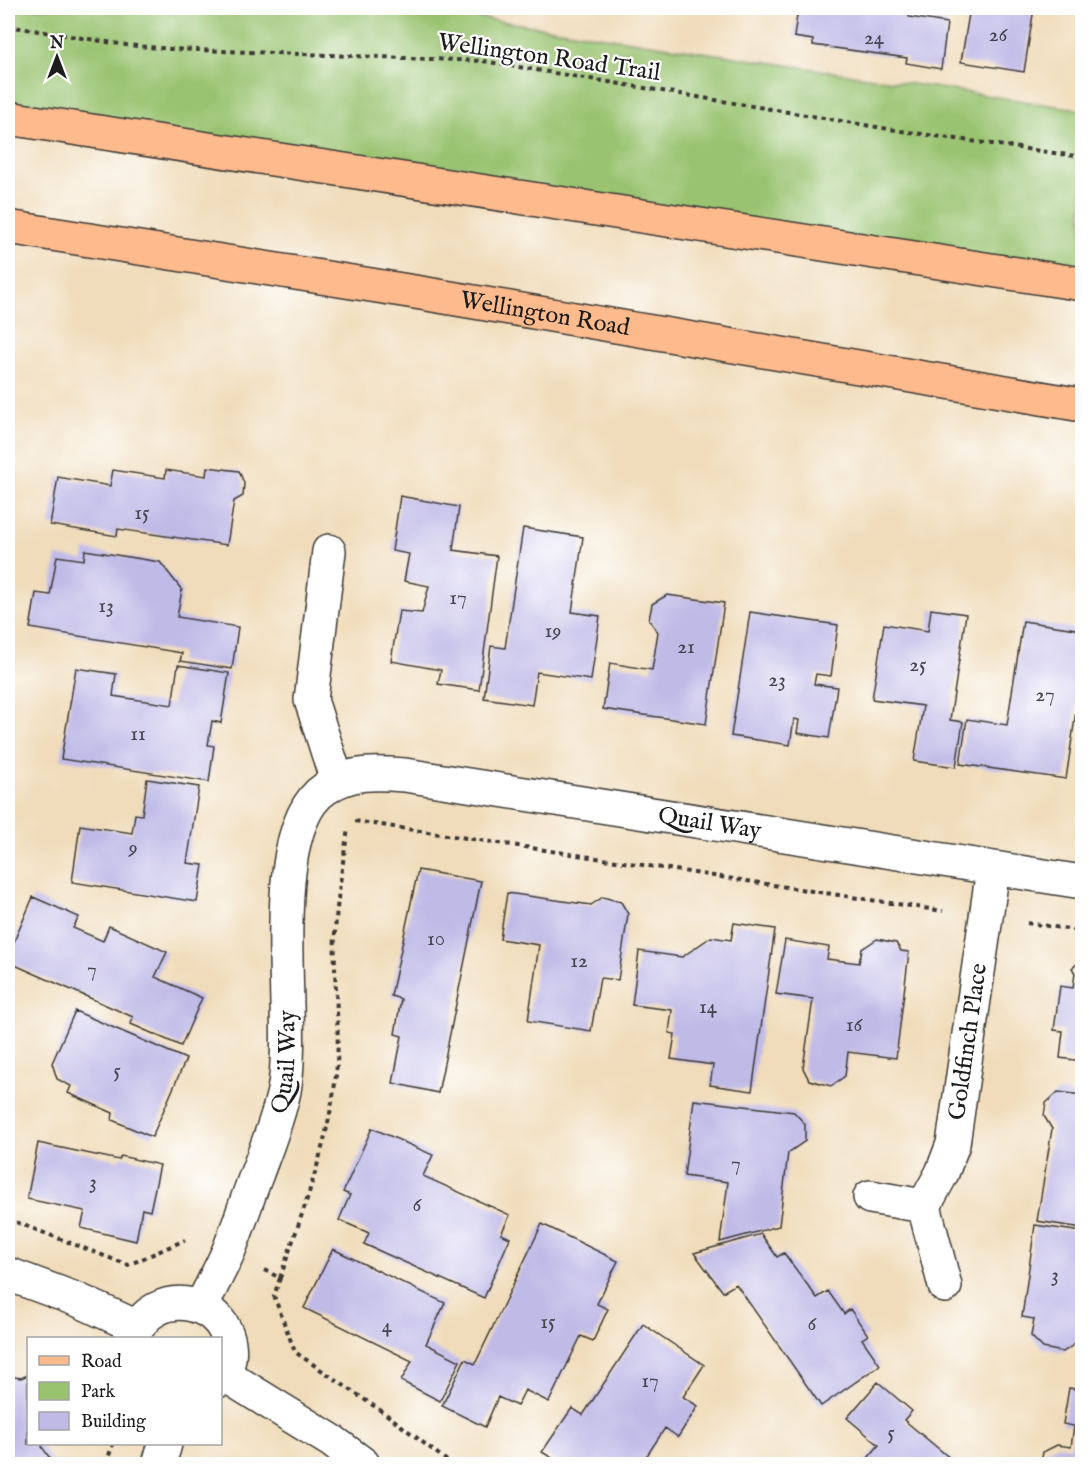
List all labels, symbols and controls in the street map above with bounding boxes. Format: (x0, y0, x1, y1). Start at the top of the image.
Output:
house number: 26 (989, 22, 1008, 49)
house number: 24 (864, 25, 885, 52)
north arrow (27, 27, 87, 87)
street label: Wellington Road Trail (436, 27, 663, 89)
text: N (49, 34, 64, 54)
street label: Wellington Road (458, 284, 632, 344)
house number: 15 (134, 500, 150, 527)
house number: 17 (449, 585, 467, 612)
house number: 13 (98, 593, 114, 620)
house number: 19 (545, 618, 562, 645)
house number: 21 (677, 634, 695, 661)
house number: 25 (909, 652, 927, 679)
house number: 23 (768, 667, 786, 694)
house number: 27 (1035, 682, 1055, 709)
house number: 11 (130, 721, 146, 748)
street label: Quail Way (656, 800, 764, 847)
house number: 9 (127, 835, 138, 862)
house number: 10 (427, 926, 445, 953)
house number: 12 (570, 948, 588, 975)
house number: 7 (87, 957, 97, 984)
street label: Goldfinch Place (941, 961, 995, 1122)
house number: 14 (699, 994, 718, 1021)
street label: Quail Way (263, 1010, 303, 1117)
house number: 16 (846, 1012, 863, 1039)
house number: 5 (113, 1058, 121, 1085)
house number: 7 (731, 1151, 741, 1178)
house number: 3 (89, 1169, 97, 1196)
house number: 6 (413, 1192, 423, 1219)
house number: 3 (1051, 1262, 1059, 1289)
house number: 15 (540, 1309, 556, 1336)
house number: 6 (808, 1311, 818, 1338)
house number: 4 (382, 1313, 393, 1340)
legend (27, 1337, 222, 1445)
text: Road (81, 1351, 122, 1374)
house number: 17 (641, 1368, 659, 1395)
text: Park (81, 1381, 116, 1404)
text: Building (81, 1411, 146, 1434)
house number: 5 (887, 1420, 895, 1447)

